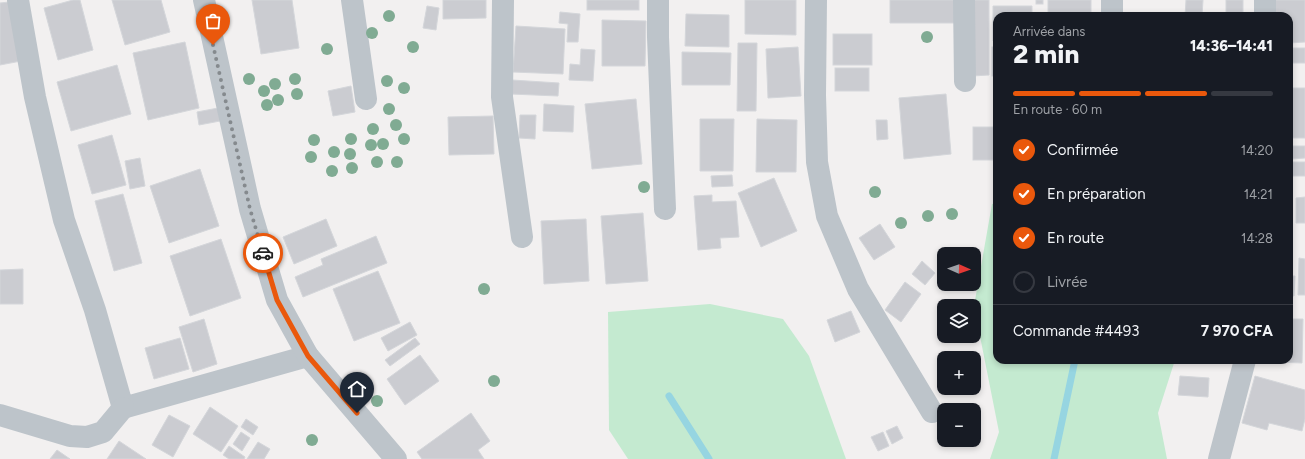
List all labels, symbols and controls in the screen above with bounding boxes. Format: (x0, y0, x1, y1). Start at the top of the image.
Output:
pin (196, 4, 230, 45)
icon: bag (202, 10, 224, 32)
text: Arrivée dans (1013, 24, 1085, 39)
text: 14:36–14:41 (1190, 37, 1273, 55)
text: 2 min (1013, 38, 1079, 70)
text: En route · 60 m (1013, 102, 1102, 117)
icon: check (1013, 139, 1035, 161)
text: Confirmée (1047, 141, 1118, 159)
text: 14:20 (1241, 143, 1273, 158)
icon: check (1013, 183, 1035, 205)
text: En préparation (1047, 185, 1146, 203)
text: 14:21 (1244, 187, 1273, 202)
icon: check (1013, 227, 1035, 249)
text: En route (1047, 229, 1104, 247)
text: 14:28 (1241, 231, 1273, 246)
courier (243, 233, 283, 273)
icon: car (252, 242, 274, 264)
north arrow (937, 247, 981, 291)
map controls (937, 247, 981, 447)
text: Livrée (1047, 273, 1088, 291)
button: layers (937, 299, 981, 343)
text: Commande #4493 (1013, 322, 1139, 340)
text: 7 970 CFA (1201, 322, 1273, 340)
button: + (937, 351, 981, 395)
pin (340, 372, 374, 413)
icon: home (346, 378, 368, 400)
button: − (937, 403, 981, 447)

